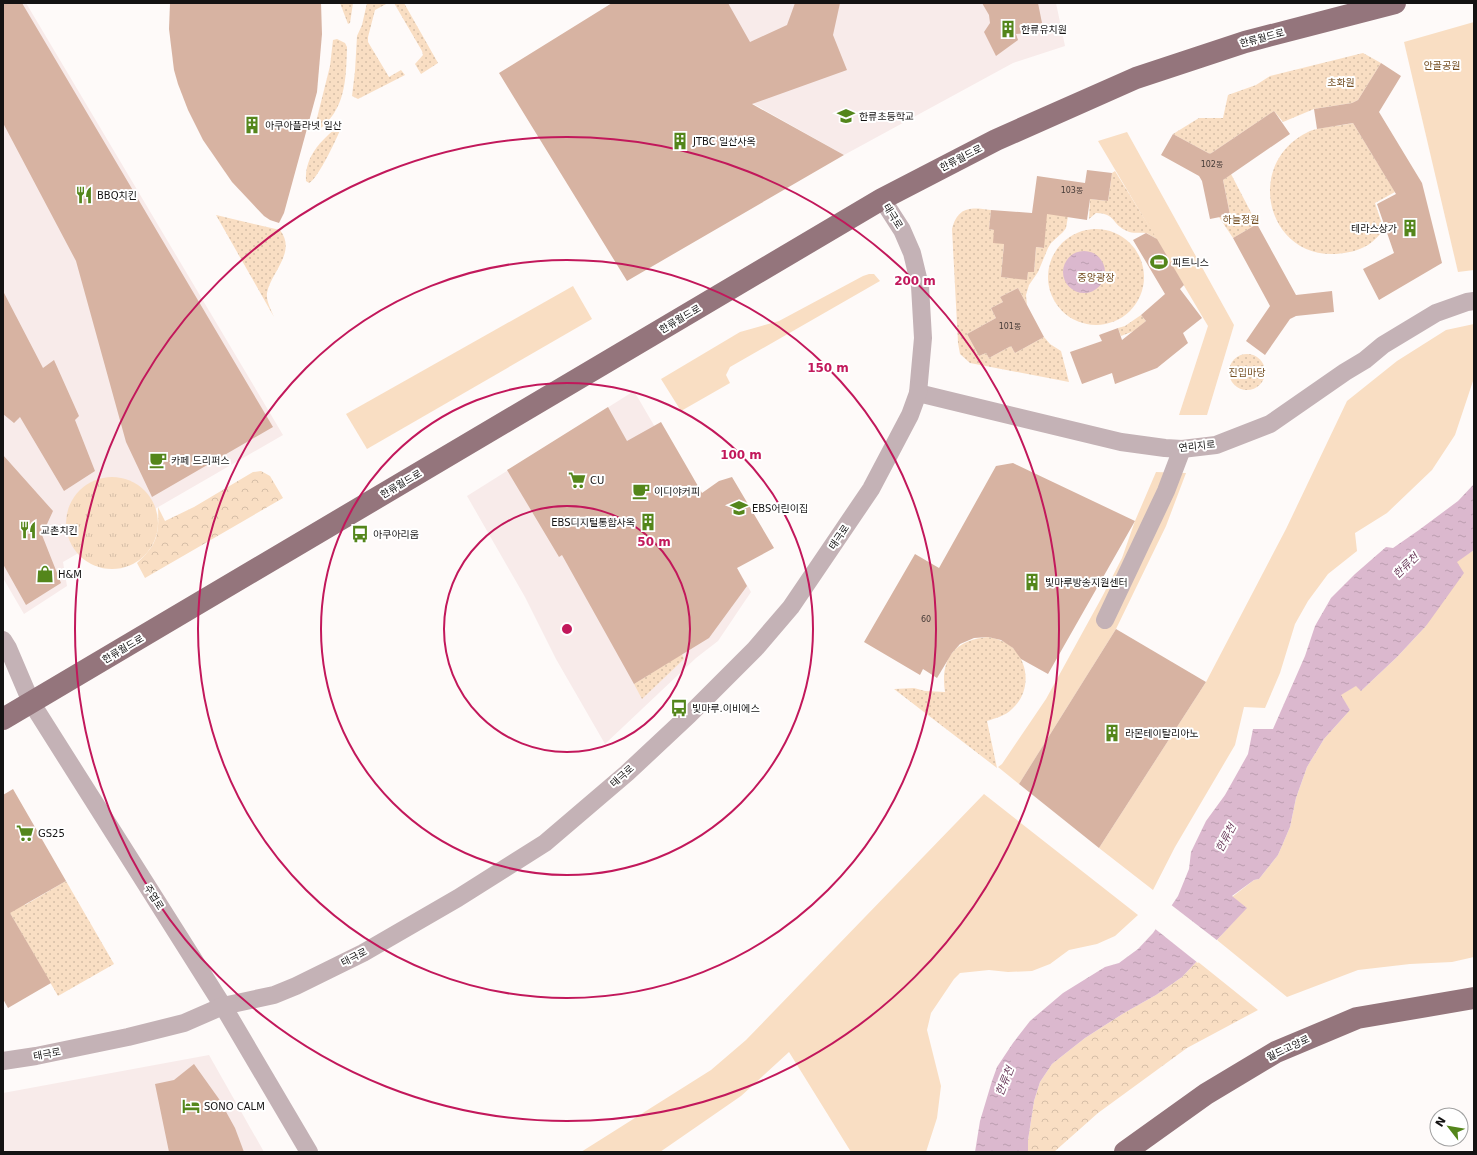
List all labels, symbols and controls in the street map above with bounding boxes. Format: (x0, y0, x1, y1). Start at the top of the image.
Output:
building icon: 한류유치원 (998, 19, 1018, 39)
place label: 한류유치원 (1021, 24, 1067, 35)
street label: 한류월드로 (1238, 27, 1286, 49)
park label: 안골공원 (1424, 60, 1460, 71)
park label: 초화원 (1327, 77, 1355, 88)
school or university icon: 한류초등학교 (836, 106, 856, 126)
place label: 한류초등학교 (859, 111, 914, 122)
building icon: 아쿠아플라넷 일산 (242, 115, 262, 135)
place label: 아쿠아플라넷 일산 (265, 120, 342, 131)
building icon: JTBC 일산사옥 (670, 131, 690, 151)
place label: JTBC 일산사옥 (692, 136, 756, 147)
street label: 한류월드로 (938, 143, 984, 173)
house number: 102동 (1201, 160, 1223, 169)
restaurant icon: BBQ치킨 (74, 185, 94, 205)
house number: 103동 (1061, 186, 1083, 195)
place label: BBQ치킨 (97, 190, 137, 201)
street label: 태극로 (881, 201, 905, 231)
park label: 하늘정원 (1223, 214, 1259, 225)
building icon: 테라스상가 (1400, 218, 1420, 238)
place label: 테라스상가 (1351, 223, 1397, 234)
sports icon: 피트니스 (1149, 252, 1169, 272)
place label: 피트니스 (1172, 257, 1209, 268)
park label: 중앙광장 (1078, 272, 1114, 283)
text: 200 m (894, 274, 936, 288)
street label: 한류월드로 (657, 302, 703, 336)
house number: 101동 (999, 322, 1021, 331)
text: 150 m (807, 361, 849, 375)
park label: 진입마당 (1229, 367, 1265, 378)
street label: 연리지로 (1178, 439, 1216, 453)
text: 100 m (720, 448, 762, 462)
cafe icon: 카페 드리퍼스 (148, 450, 168, 470)
place label: 카페 드리퍼스 (171, 455, 229, 466)
street label: 한류월드로 (378, 467, 424, 501)
supermarket icon: CU (567, 470, 587, 490)
place label: CU (590, 475, 604, 486)
cafe icon: 이디야커피 (631, 481, 651, 501)
place label: 이디야커피 (654, 486, 700, 497)
school or university icon: EBS어린이집 (729, 498, 749, 518)
place label: EBS어린이집 (752, 503, 808, 514)
building icon: EBS디지털통합사옥 (638, 512, 658, 532)
place label: EBS디지털통합사옥 (551, 517, 635, 528)
restaurant icon: 교촌치킨 (18, 520, 38, 540)
street label: 태극로 (827, 522, 851, 552)
bus stop icon: 아쿠아리움 (350, 524, 370, 544)
place label: 교촌치킨 (41, 525, 78, 536)
place label: 아쿠아리움 (373, 529, 419, 540)
text: 50 m (637, 535, 671, 549)
water label: 한류천 (1391, 549, 1423, 581)
shop icon: H&M (35, 564, 55, 584)
place label: H&M (58, 569, 82, 580)
building icon: 빛마루방송지원센터 (1022, 572, 1042, 592)
place label: 빛마루방송지원센터 (1045, 577, 1128, 588)
house number: 60 (921, 615, 931, 624)
centre of rings (560, 622, 574, 636)
street label: 한류월드로 (100, 632, 146, 666)
bus stop icon: 빛마루.이비에스 (669, 698, 689, 718)
place label: 빛마루.이비에스 (692, 703, 760, 714)
building icon: 라몬테이탈리아노 (1102, 723, 1122, 743)
place label: 라몬테이탈리아노 (1125, 728, 1199, 739)
street label: 태극로 (608, 763, 636, 789)
water label: 한류천 (1213, 820, 1240, 854)
supermarket icon: GS25 (15, 823, 35, 843)
place label: GS25 (38, 828, 65, 839)
street label: 주엽로 (142, 882, 166, 912)
street label: 태극로 (339, 946, 369, 968)
street label: 월드고양로 (1265, 1033, 1311, 1063)
street label: 태극로 (32, 1046, 62, 1062)
water label: 한류천 (993, 1063, 1017, 1098)
hotel icon: SONO CALM (181, 1096, 201, 1116)
place label: SONO CALM (204, 1101, 265, 1112)
north arrow (1429, 1107, 1469, 1147)
text: N (1433, 1115, 1449, 1129)

